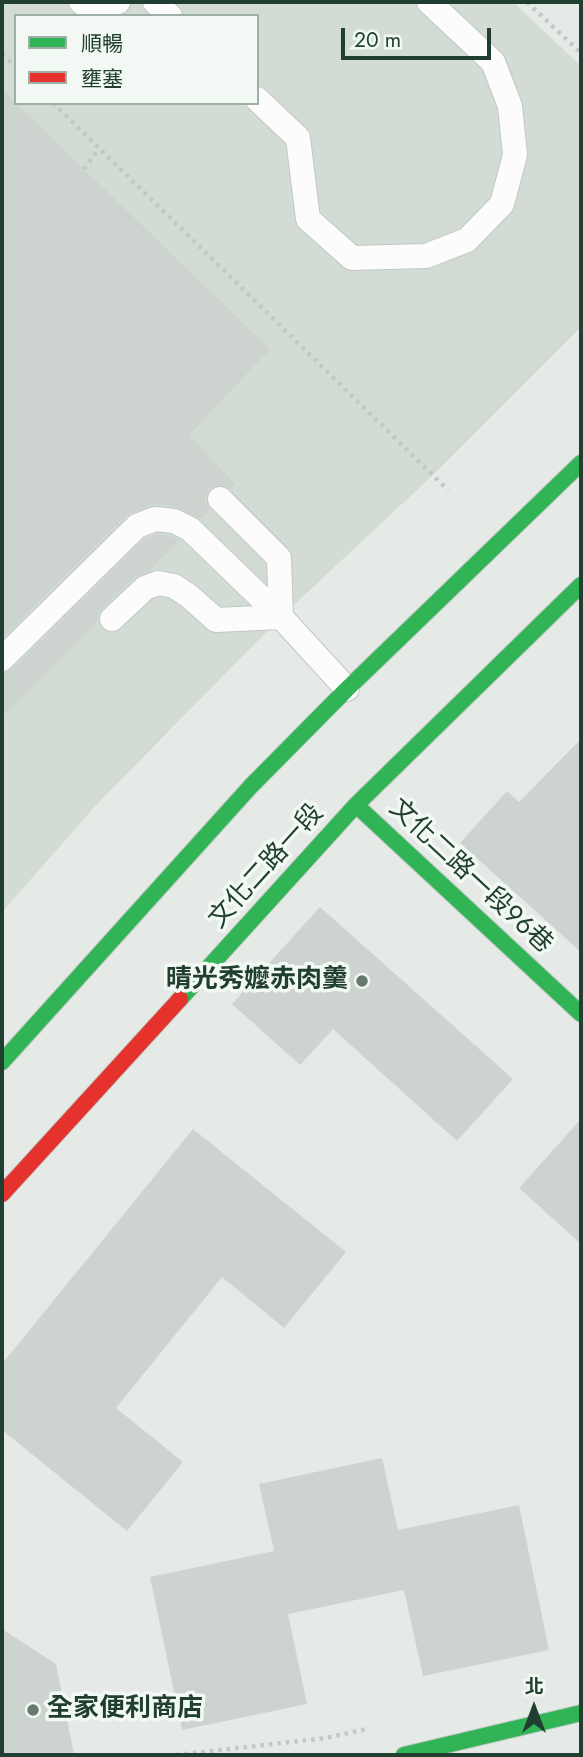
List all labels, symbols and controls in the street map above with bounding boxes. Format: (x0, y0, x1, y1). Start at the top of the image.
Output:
legend (14, 14, 259, 105)
scale bar (345, 14, 496, 58)
text: 20 m (354, 25, 401, 55)
text: 順暢 (81, 29, 123, 59)
text: 壅塞 (81, 64, 123, 94)
street label: 文化二路一段96巷 (382, 793, 558, 961)
street label: 文化二路一段 (203, 799, 331, 935)
place label: 晴光秀嬤赤肉羹 (166, 965, 348, 997)
marker: 晴光秀嬤赤肉羹 (354, 973, 370, 989)
north arrow (499, 1673, 569, 1743)
text: 北 (524, 1673, 544, 1700)
place label: 全家便利商店 (47, 1694, 203, 1726)
marker: 全家便利商店 (25, 1702, 41, 1718)

